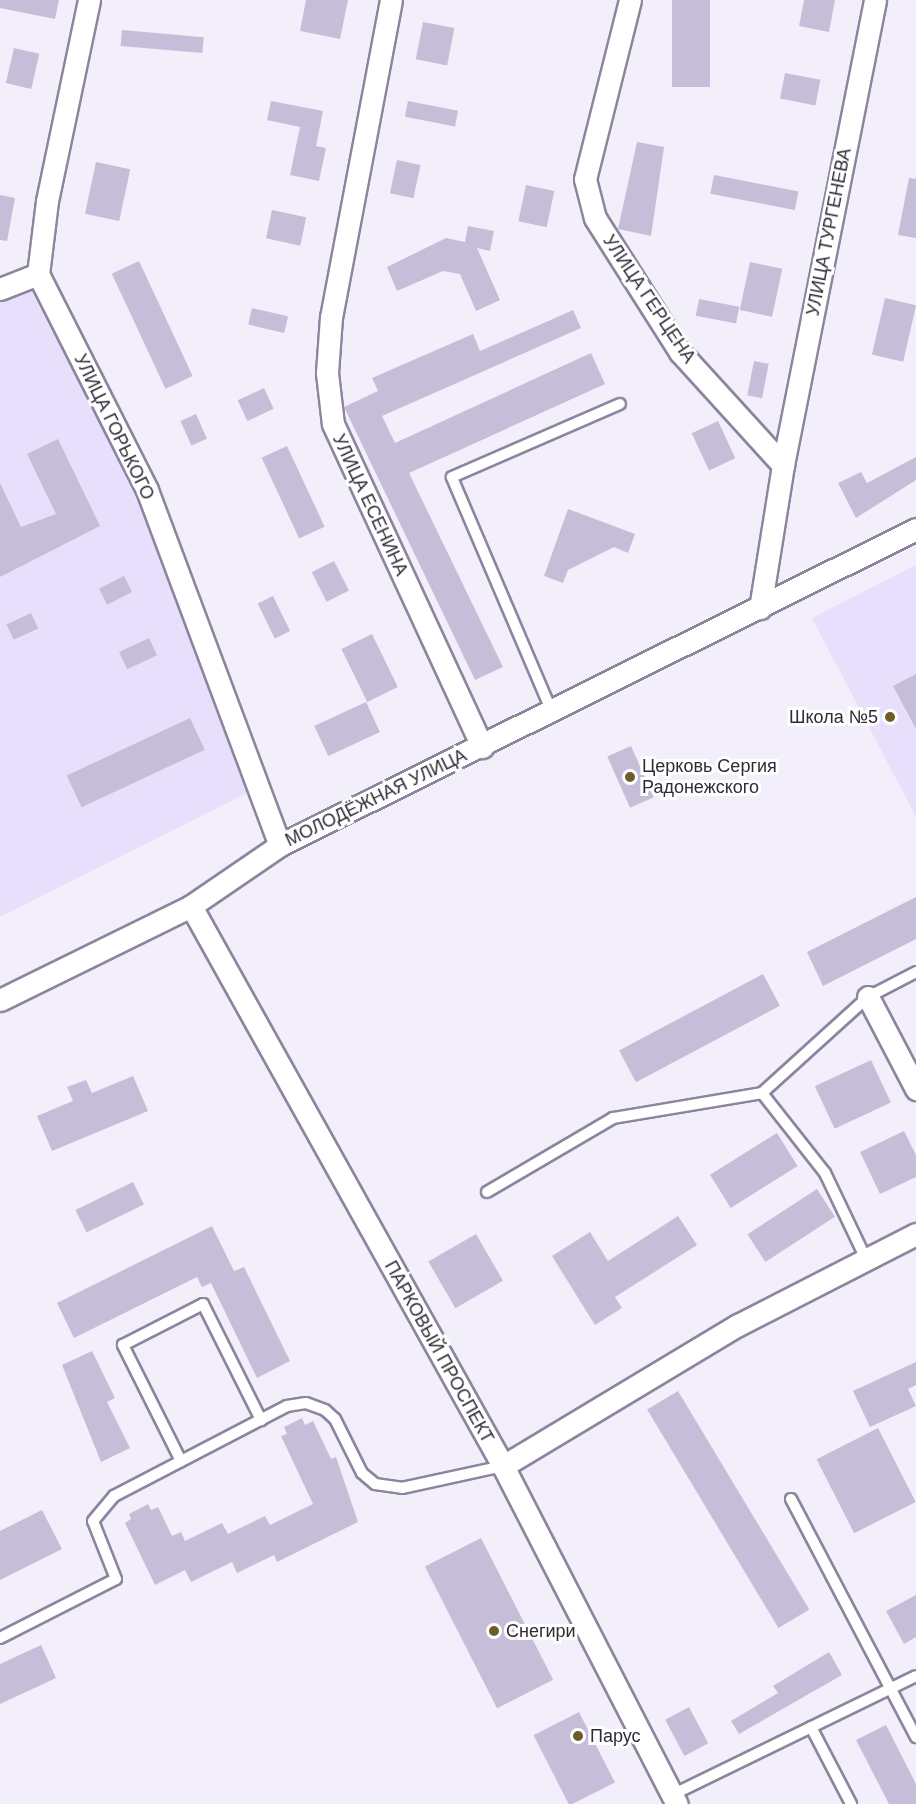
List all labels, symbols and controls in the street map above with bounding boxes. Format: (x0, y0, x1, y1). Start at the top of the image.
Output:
street label: УЛИЦА ТУРГЕНЕВА (802, 146, 856, 318)
street label: УЛИЦА ГЕРЦЕНА (598, 231, 700, 367)
street label: УЛИЦА ГОРЬКОГО (69, 351, 159, 503)
street label: УЛИЦА ЕСЕНИНА (328, 431, 412, 579)
place label: Школа №5 (789, 706, 878, 728)
marker: Школа №5 (883, 710, 897, 724)
street label: МОЛОДЁЖНАЯ УЛИЦА (282, 745, 470, 851)
place label: Церковь Сергия Радонежского (642, 756, 777, 798)
marker: Церковь Сергия Радонежского (623, 770, 637, 784)
street label: ПАРКОВЫЙ ПРОСПЕКТ (380, 1257, 498, 1447)
place label: Снегири (506, 1620, 576, 1642)
marker: Снегири (487, 1624, 501, 1638)
place label: Парус (590, 1725, 641, 1747)
marker: Парус (571, 1729, 585, 1743)

